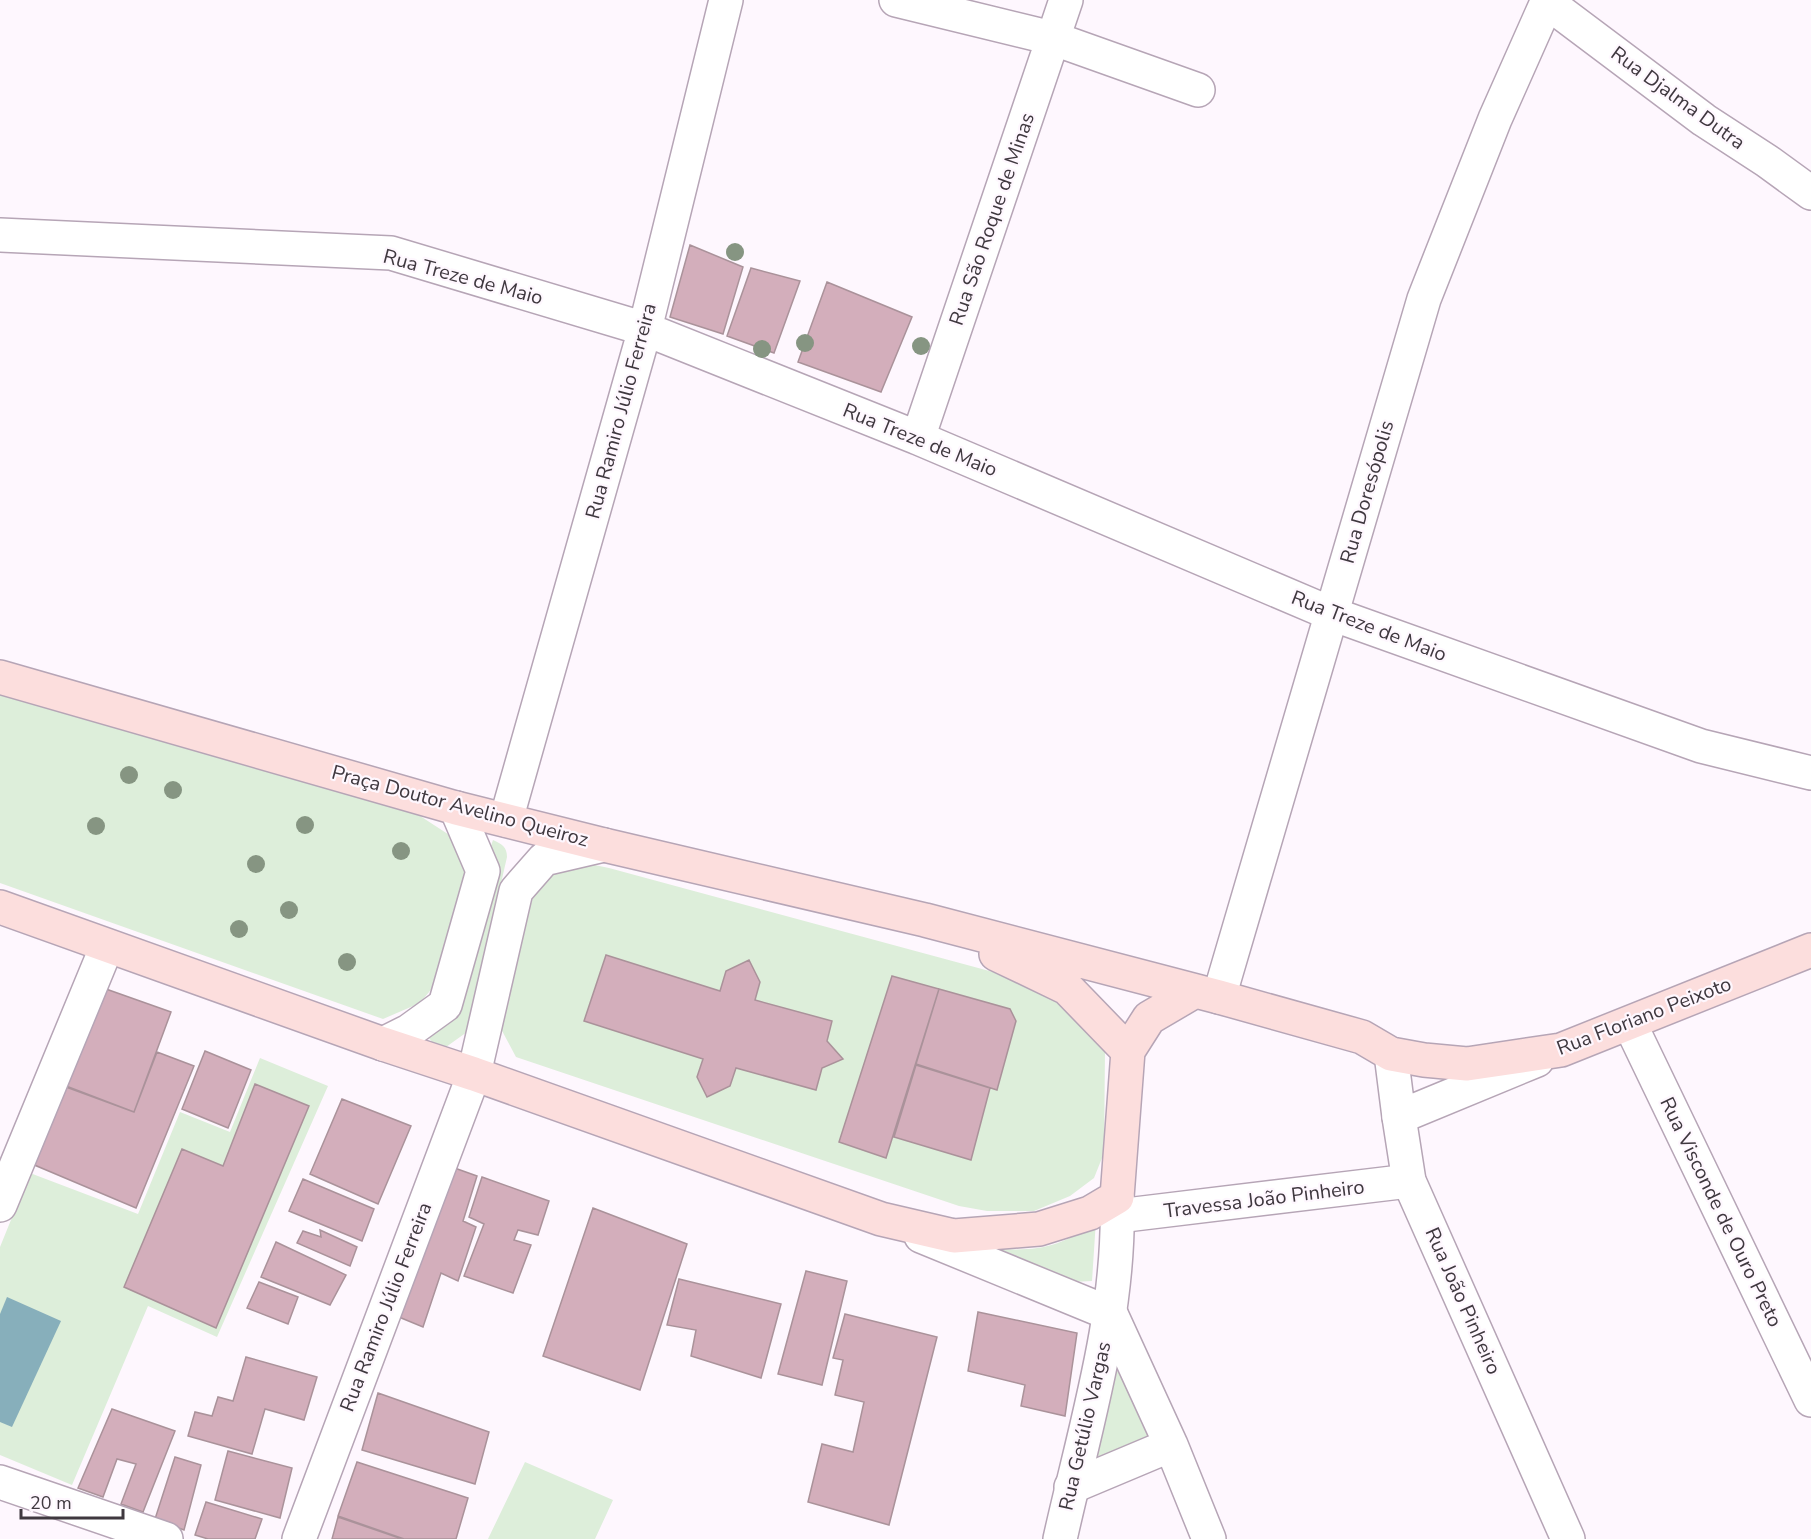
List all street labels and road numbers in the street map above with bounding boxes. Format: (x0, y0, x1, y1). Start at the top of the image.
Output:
street label: Rua Djalma Dutra (1605, 40, 1751, 156)
street label: Rua São Roque de Minas (943, 109, 1041, 329)
street label: Rua Treze de Maio (380, 243, 546, 311)
street label: Rua Ramiro Júlio Ferreira (579, 300, 663, 522)
street label: Rua Treze de Maio (839, 397, 1001, 483)
street label: Rua Doresópolis (1334, 417, 1400, 567)
street label: Rua Treze de Maio (1287, 584, 1451, 668)
street label: Praça Doutor Avelino Queiroz (329, 759, 591, 853)
street label: Rua Floriano Peixoto (1553, 970, 1735, 1062)
street label: Rua Visconde de Ouro Preto (1653, 1092, 1789, 1332)
street label: Travessa João Pinheiro (1162, 1173, 1366, 1225)
street label: Rua Ramiro Júlio Ferreira (334, 1198, 438, 1416)
street label: Rua João Pinheiro (1418, 1223, 1508, 1379)
street label: Rua Getúlio Vargas (1052, 1339, 1118, 1513)

